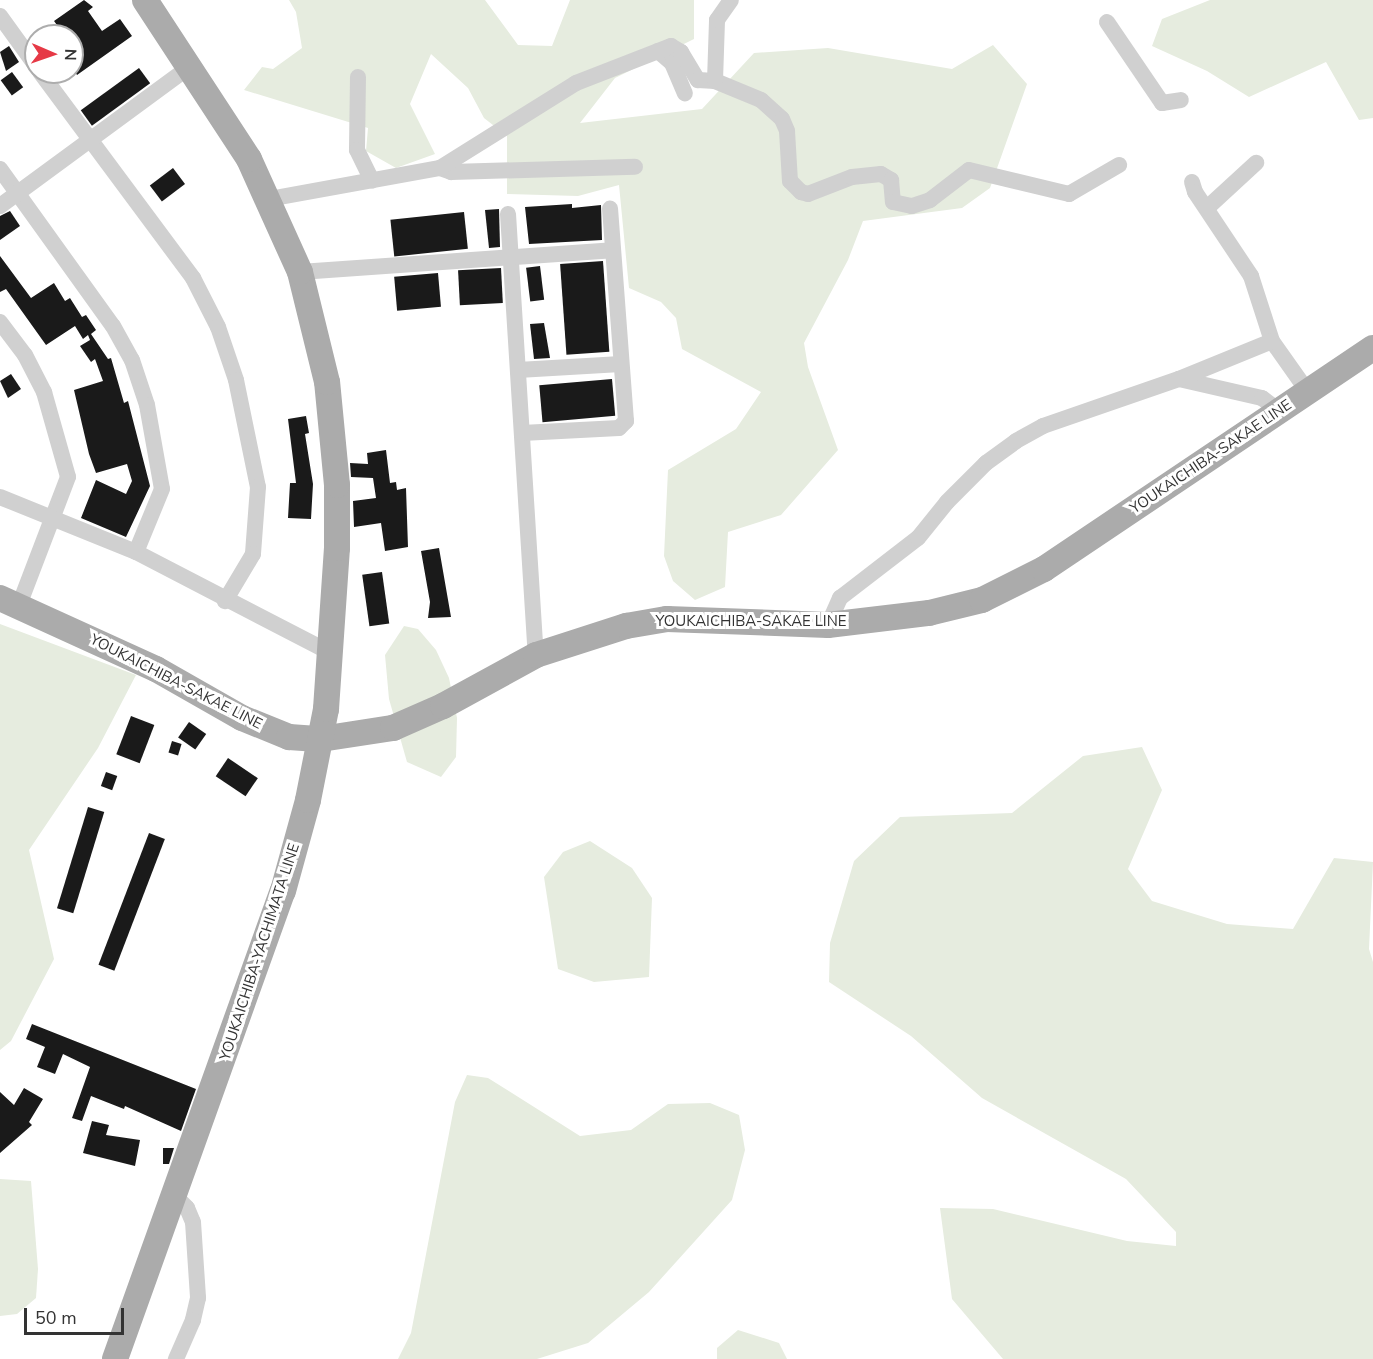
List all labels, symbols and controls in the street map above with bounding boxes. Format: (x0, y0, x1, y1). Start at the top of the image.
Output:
north arrow (24, 24, 84, 84)
text: N (59, 48, 81, 61)
street label: YOUKAICHIBA-SAKAE LINE (1127, 396, 1295, 518)
street label: YOUKAICHIBA-SAKAE LINE (656, 613, 846, 631)
street label: YOUKAICHIBA-SAKAE LINE (87, 631, 265, 733)
street label: YOUKAICHIBA-YACHIMATA LINE (216, 841, 304, 1063)
scale bar (27, 1296, 128, 1334)
text: 50 m (35, 1306, 77, 1330)

